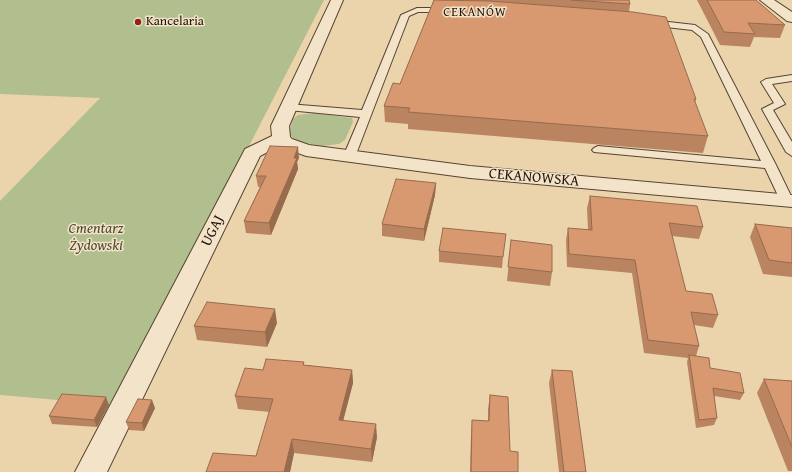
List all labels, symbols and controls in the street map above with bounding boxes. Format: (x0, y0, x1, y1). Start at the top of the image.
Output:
district label: CEKANÓW (443, 5, 507, 21)
place label: Kancelaria (146, 14, 204, 30)
marker: Kancelaria (133, 17, 143, 27)
street label: CEKANOWSKA (488, 165, 580, 191)
street label: UGAJ (198, 212, 228, 250)
park label: Cmentarz Żydowski (69, 220, 123, 255)

